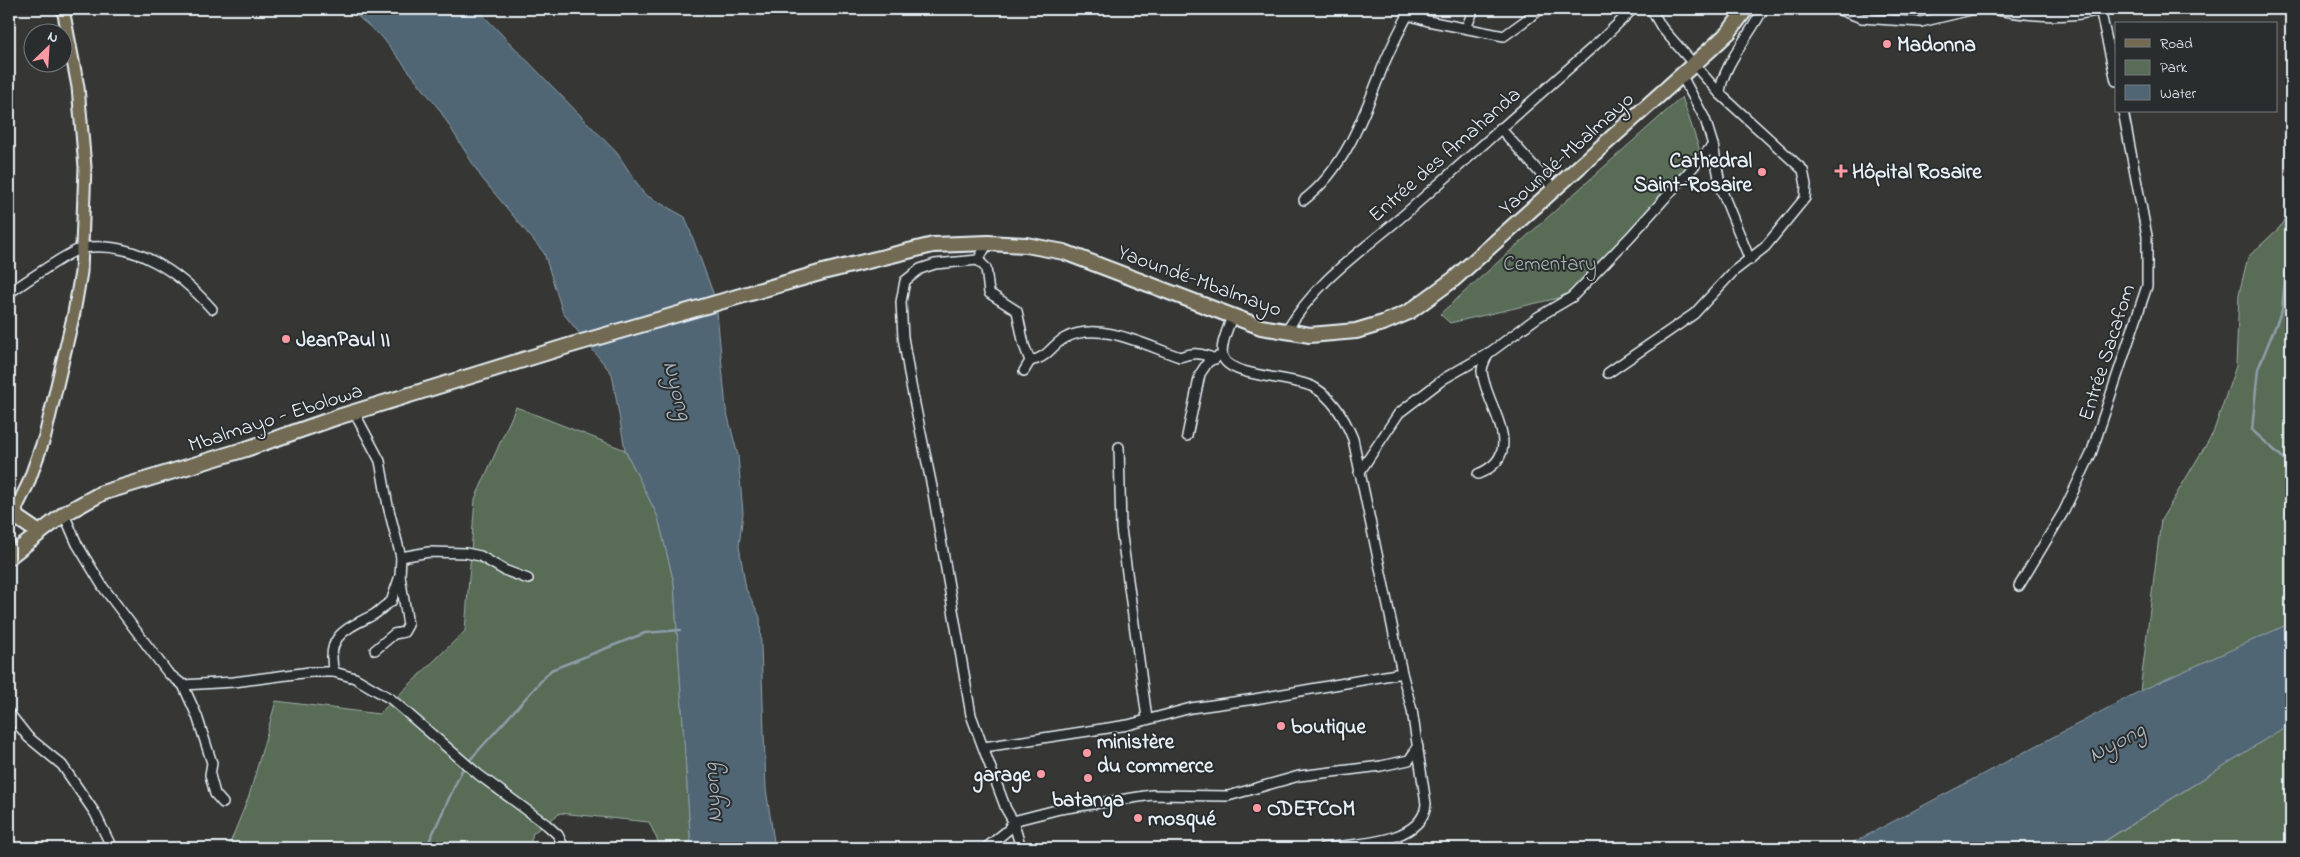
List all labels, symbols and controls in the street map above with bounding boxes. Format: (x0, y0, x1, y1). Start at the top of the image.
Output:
north arrow (22, 22, 72, 72)
legend (2115, 22, 2278, 112)
text: N (44, 26, 62, 49)
place label: Madonna (1897, 31, 1976, 61)
text: Road (2160, 33, 2193, 55)
marker: Madonna (1881, 38, 1893, 50)
text: Park (2160, 57, 2188, 79)
street label: Entrée des Amahanda (1363, 81, 1528, 230)
text: Water (2160, 83, 2196, 105)
street label: Yaoundé-Mbalmayo (1493, 85, 1643, 225)
place label: Cathedral Saint-Rosaire (1634, 147, 1753, 201)
place label: Hôpital Rosaire (1852, 158, 1982, 188)
marker: Hôpital Rosaire (1834, 164, 1848, 178)
marker: Cathedral Saint-Rosaire (1756, 166, 1768, 178)
street label: Yaoundé-Mbalmayo (1112, 238, 1286, 327)
park label: Cementary (1503, 250, 1597, 282)
street label: Entrée Sacafom (2072, 281, 2144, 425)
place label: JeanPaul II (296, 326, 390, 356)
marker: JeanPaul II (280, 333, 292, 345)
water label: Nyong (653, 358, 700, 425)
street label: Mbalmayo - Ebolowa (185, 377, 367, 463)
place label: boutique (1291, 713, 1366, 743)
water label: Nyong (2083, 715, 2152, 772)
marker: boutique (1275, 720, 1287, 732)
place label: ministère du commerce (1097, 728, 1214, 782)
marker: ministère du commerce (1081, 747, 1093, 759)
water label: Nyong (695, 760, 733, 824)
place label: garage (973, 761, 1032, 793)
marker: garage (1035, 768, 1047, 780)
marker: batanga (1082, 772, 1094, 784)
place label: batanga (1052, 786, 1124, 818)
place label: ODEFCOM (1267, 795, 1355, 825)
marker: ODEFCOM (1251, 802, 1263, 814)
place label: mosqué (1148, 805, 1217, 835)
marker: mosqué (1132, 812, 1144, 824)

